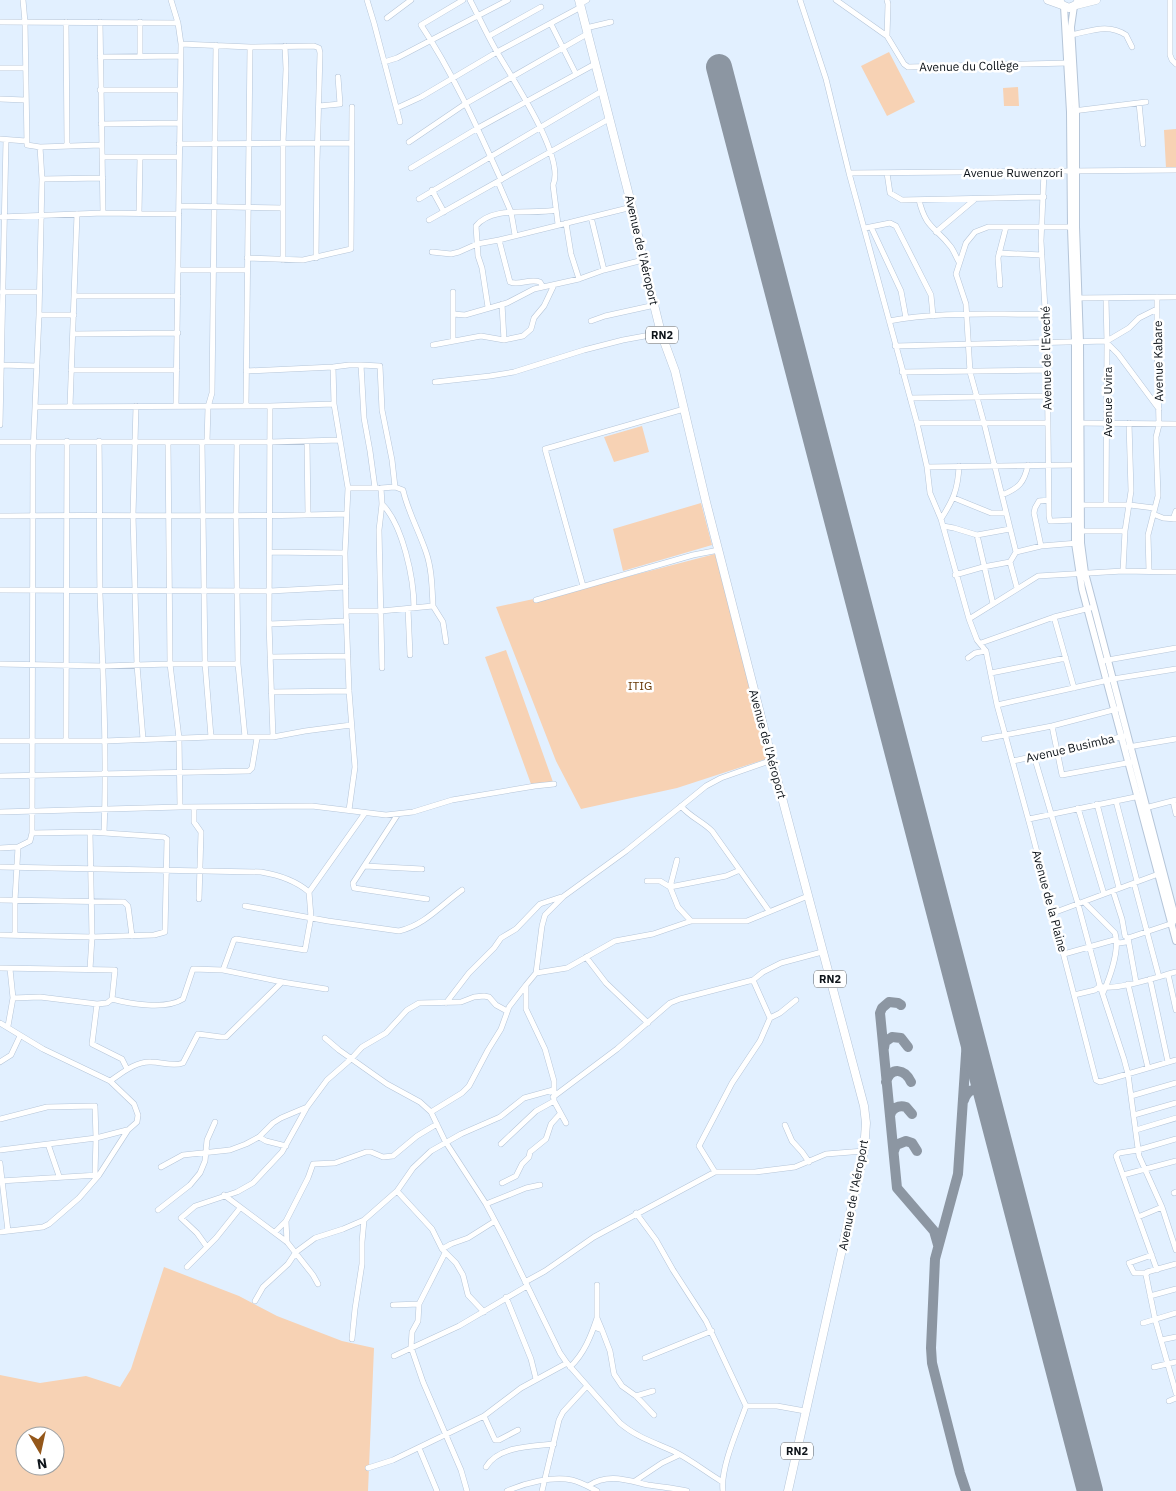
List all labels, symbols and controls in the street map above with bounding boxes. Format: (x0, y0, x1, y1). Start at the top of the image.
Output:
street label: Avenue du Collège (919, 58, 1019, 74)
street label: Avenue Ruwenzori (963, 165, 1063, 180)
street label: Avenue de l'Aéroport (622, 193, 662, 307)
street label: Avenue de l'Eveché (1038, 305, 1054, 410)
street label: Avenue Kabare (1150, 320, 1166, 402)
road number: RN2 (646, 326, 678, 344)
street label: Avenue Uvira (1100, 366, 1115, 437)
park label: ITIG (628, 678, 652, 693)
street label: Avenue de l'Aéroport (746, 688, 790, 800)
street label: Avenue Busimba (1024, 730, 1116, 765)
street label: Avenue de la Plaine (1029, 848, 1071, 954)
road number: RN2 (814, 971, 846, 988)
street label: Avenue de l'Aéroport (835, 1138, 871, 1252)
north arrow (15, 1426, 65, 1476)
road number: RN2 (781, 1442, 813, 1460)
text: N (36, 1454, 48, 1474)

